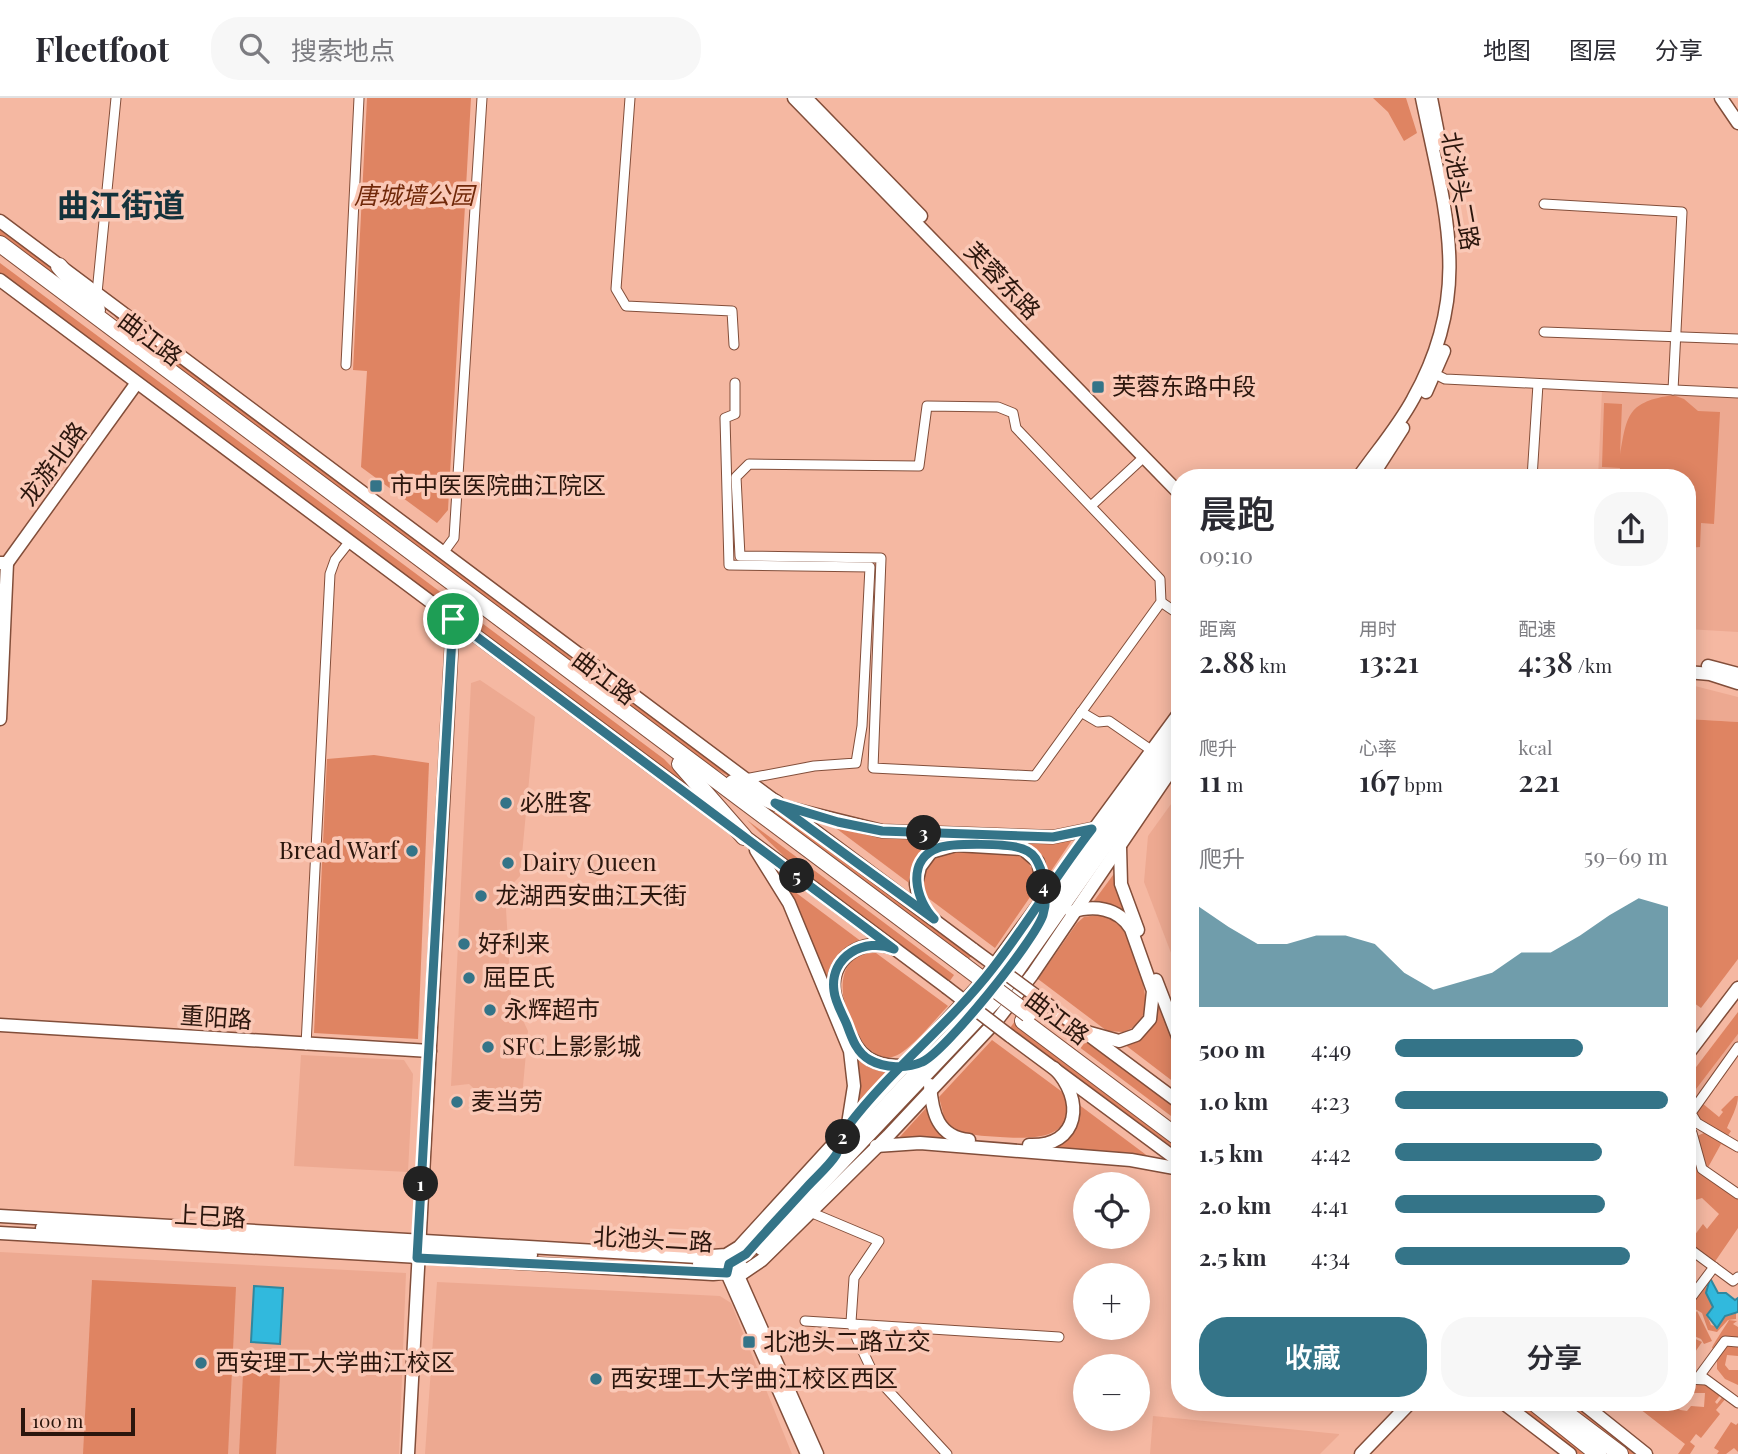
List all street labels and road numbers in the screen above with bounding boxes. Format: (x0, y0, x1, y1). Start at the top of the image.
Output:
street label: 北池头二路 (1436, 129, 1488, 253)
street label: 芙蓉东路 (959, 234, 1048, 325)
street label: 曲江路 (113, 303, 190, 372)
street label: 龙游北路 (10, 415, 93, 511)
street label: 曲江路 (567, 642, 644, 711)
street label: 曲江路 (1020, 982, 1097, 1051)
street label: 重阳路 (179, 998, 253, 1034)
street label: 上巳路 (173, 1197, 247, 1233)
street label: 北池头二路 (592, 1219, 714, 1257)

